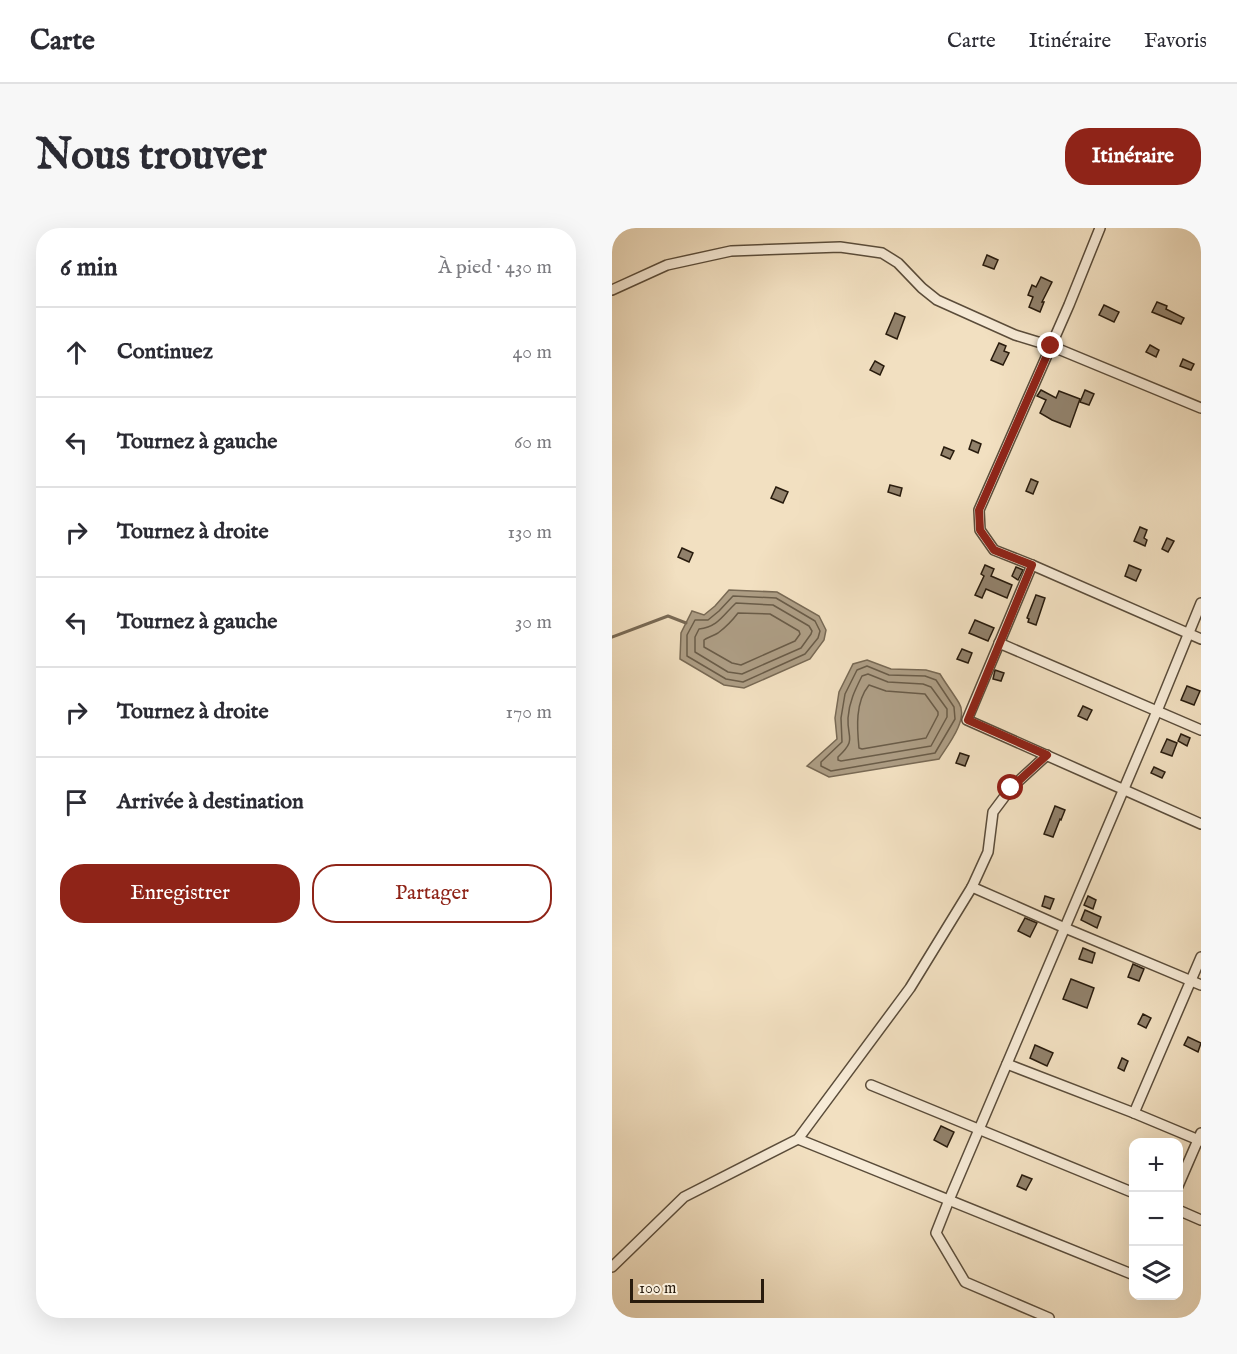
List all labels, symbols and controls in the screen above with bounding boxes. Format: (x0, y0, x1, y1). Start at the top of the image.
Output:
text: Carte (30, 24, 95, 59)
text: Carte (947, 28, 996, 55)
text: Itinéraire (1029, 28, 1111, 55)
text: Favoris (1144, 28, 1207, 55)
button: Itinéraire (1065, 128, 1201, 185)
text: Nous trouver (36, 130, 267, 183)
text: 6 min (60, 251, 118, 284)
text: À pied · 430 m (438, 255, 552, 280)
route end (1037, 332, 1063, 358)
icon: ahead (60, 336, 93, 369)
text: Continuez (117, 338, 213, 366)
text: 40 m (513, 340, 552, 365)
icon: left (60, 426, 93, 459)
text: Tournez à gauche (117, 428, 277, 456)
text: 60 m (514, 430, 552, 455)
icon: right (60, 516, 93, 549)
text: Tournez à droite (117, 518, 268, 546)
text: 130 m (507, 520, 552, 545)
icon: left (60, 606, 93, 639)
text: Tournez à gauche (117, 608, 277, 636)
text: 30 m (515, 610, 552, 635)
icon: right (60, 696, 93, 729)
text: Tournez à droite (117, 698, 268, 726)
text: 170 m (506, 700, 552, 725)
route start (997, 774, 1023, 800)
icon: arrive (60, 786, 93, 819)
text: Arrivée à destination (117, 788, 304, 816)
button: Enregistrer (60, 864, 300, 923)
button: Partager (312, 864, 552, 923)
map controls (1129, 1138, 1183, 1300)
button: + (1129, 1138, 1183, 1192)
button: − (1129, 1192, 1183, 1246)
button: layers (1129, 1246, 1183, 1300)
scale bar (630, 1276, 764, 1304)
text: 100 m (639, 1279, 676, 1299)

